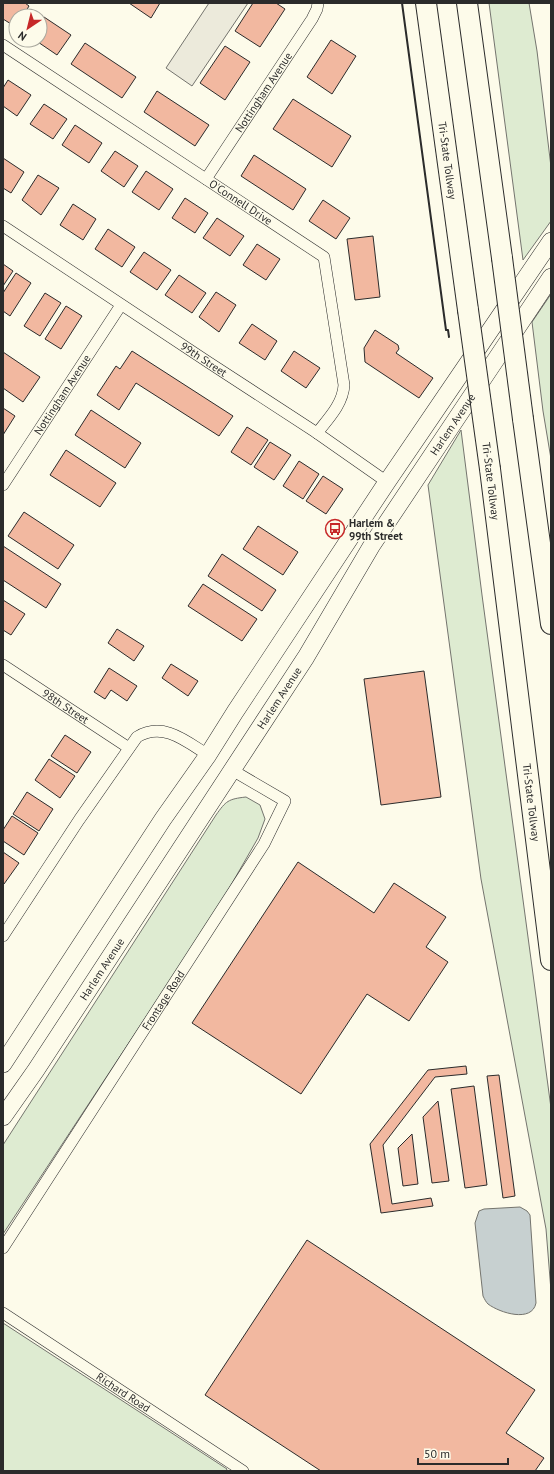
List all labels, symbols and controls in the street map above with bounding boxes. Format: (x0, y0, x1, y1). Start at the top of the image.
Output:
north arrow (8, 8, 48, 48)
text: N (15, 28, 29, 44)
street label: Nottingham Avenue (232, 49, 295, 135)
street label: Tri-State Tollway (435, 121, 460, 201)
street label: O'Connell Drive (207, 176, 275, 228)
street label: 99th Street (178, 339, 230, 380)
street label: Nottingham Avenue (31, 352, 94, 437)
street label: Harlem Avenue (427, 390, 478, 458)
street label: Tri-State Tollway (479, 441, 503, 521)
place label: Harlem & 99th Street (349, 516, 403, 543)
bus stop icon: Harlem & 99th Street (324, 518, 346, 540)
street label: Harlem Avenue (254, 664, 305, 732)
street label: 98th Street (40, 686, 92, 727)
street label: Tri-State Tollway (520, 763, 543, 843)
street label: Harlem Avenue (77, 935, 128, 1003)
street label: Frontage Road (139, 968, 188, 1033)
street label: Richard Road (94, 1369, 153, 1415)
scale bar (418, 1440, 508, 1466)
text: 50 m (424, 1446, 450, 1461)

